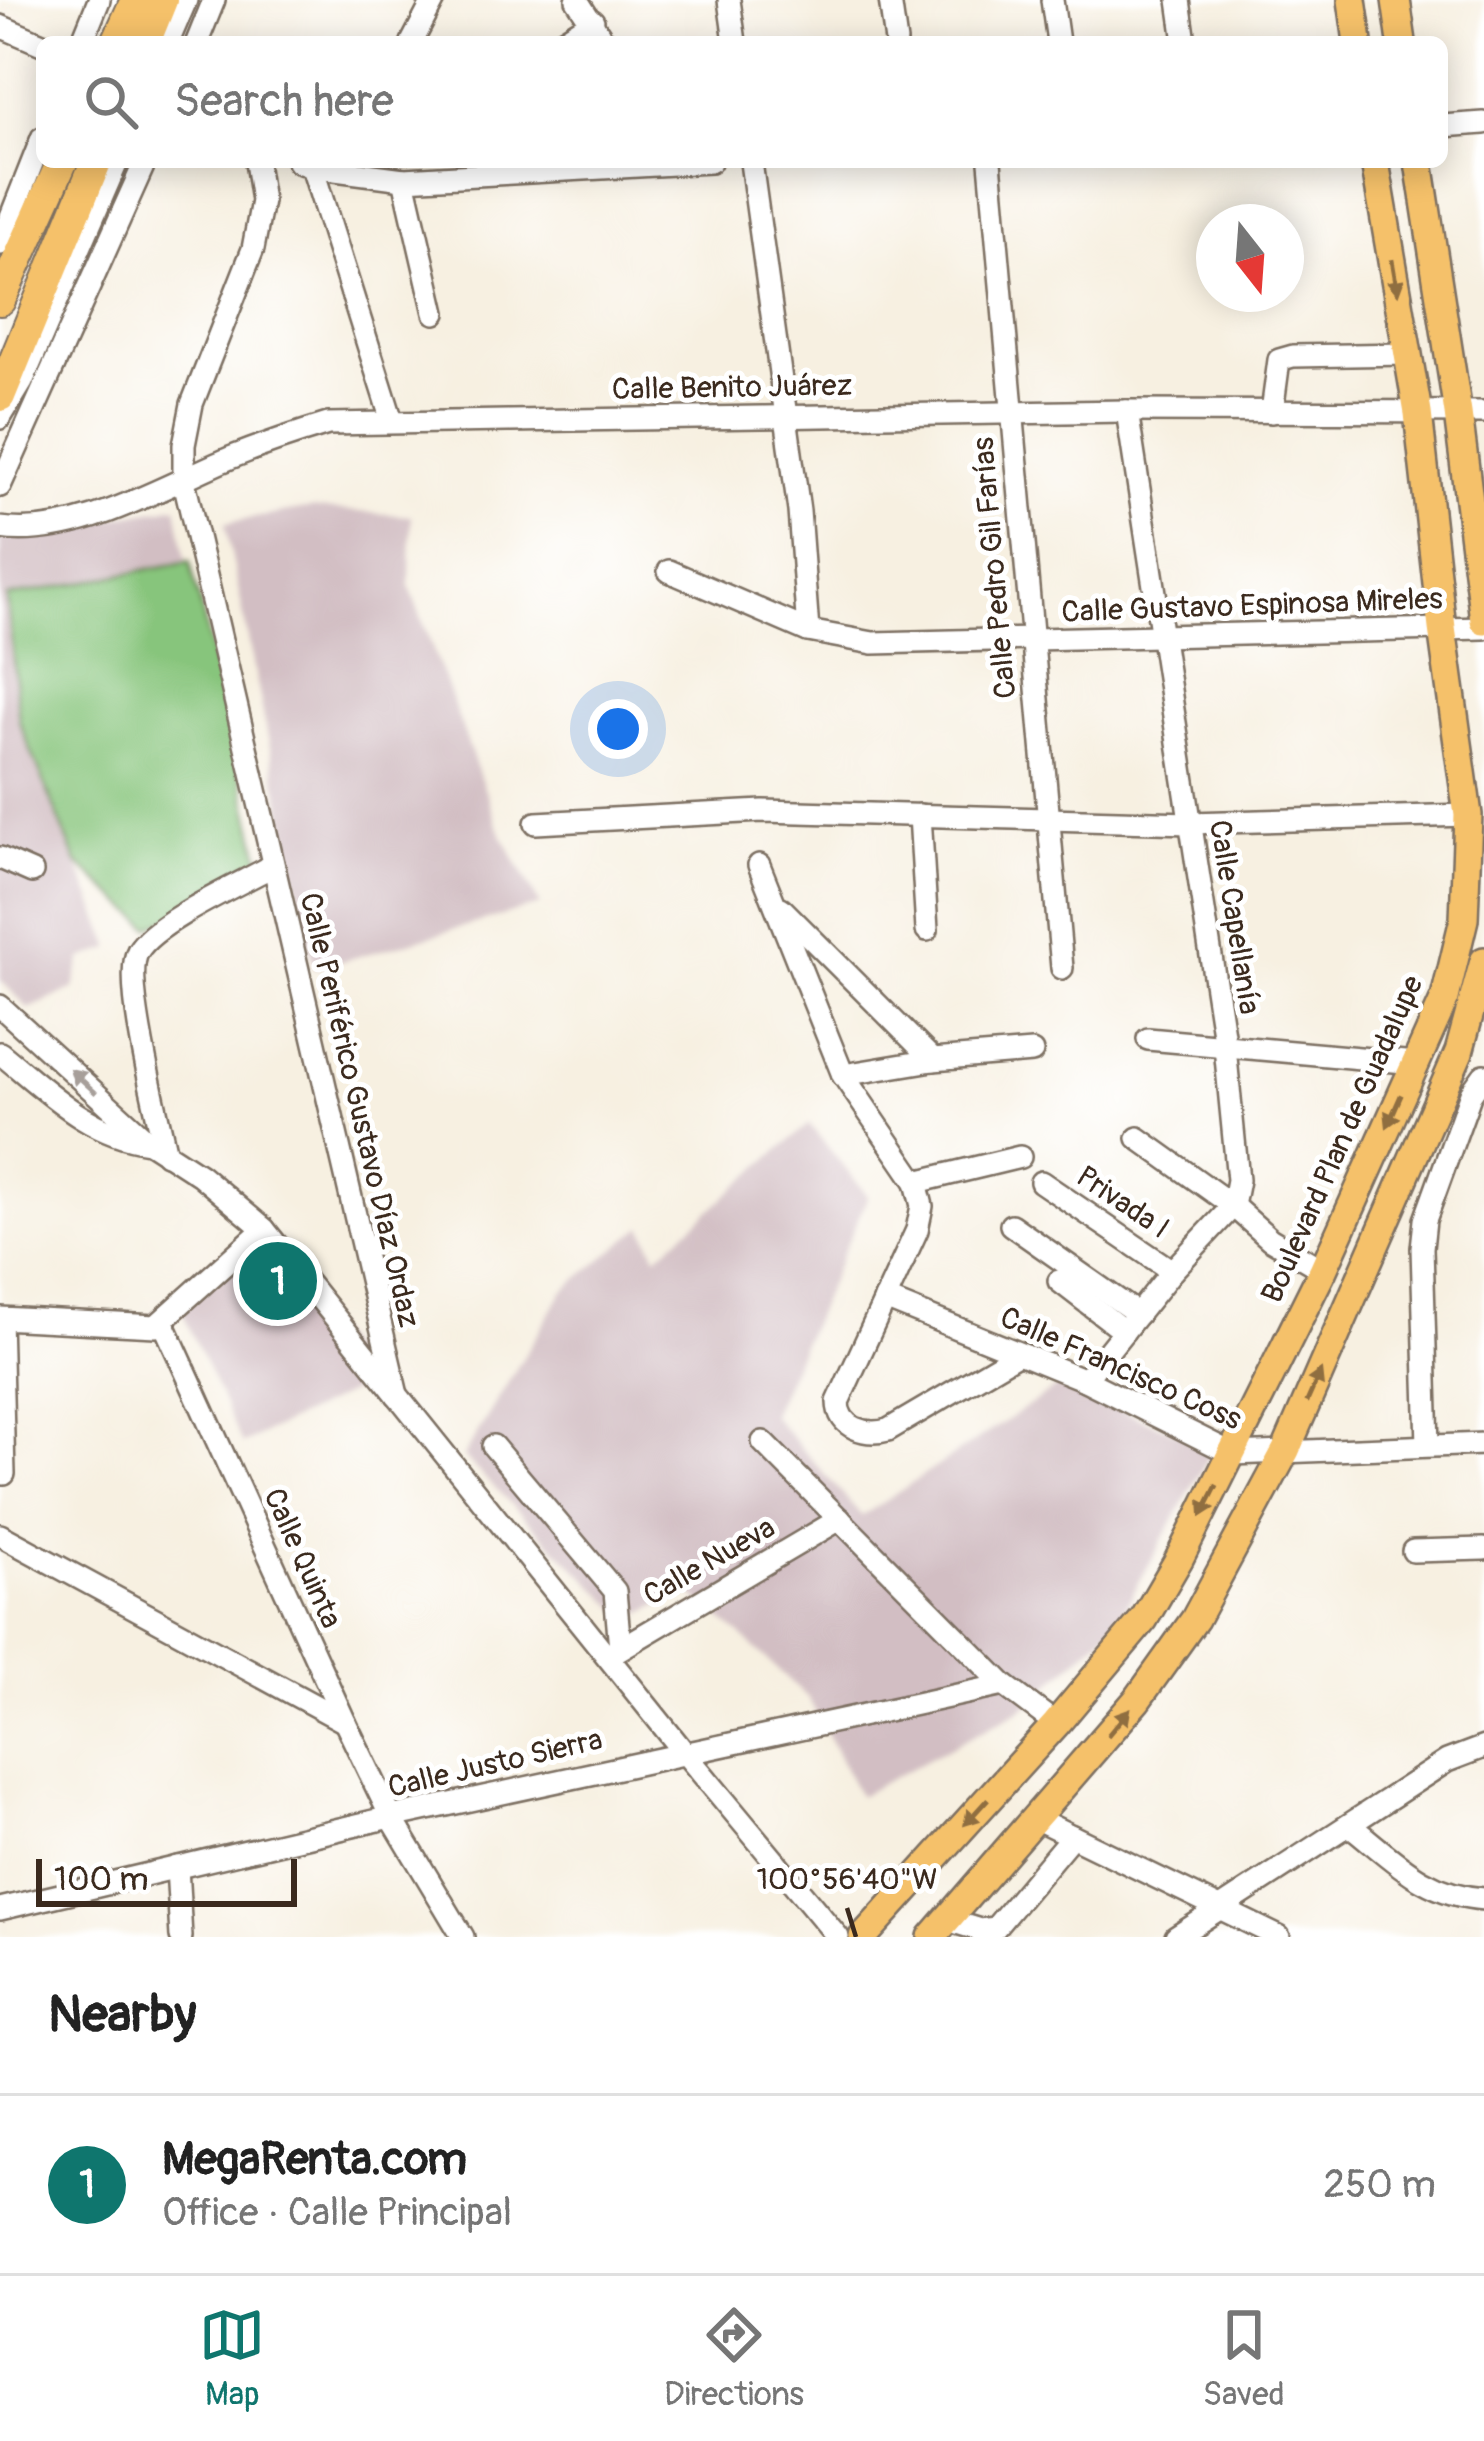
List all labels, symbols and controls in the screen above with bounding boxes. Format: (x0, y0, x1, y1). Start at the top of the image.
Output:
search box (36, 36, 1448, 168)
icon: search (78, 69, 144, 135)
text: Search here (174, 74, 394, 130)
north arrow (1196, 204, 1304, 312)
one-way arrow (1386, 259, 1404, 297)
street label: Calle Benito Juárez (612, 367, 852, 408)
street label: Calle Pedro Gil Farías (965, 436, 1024, 700)
street label: Calle Gustavo Espinosa Mireles (1061, 580, 1443, 631)
your location (588, 699, 648, 759)
street label: Calle Capellanía (1201, 817, 1268, 1017)
street label: Calle Periférico Gustavo Díaz Ordaz (291, 889, 428, 1331)
street label: Boulevard Plan de Guadalupe (1254, 970, 1431, 1309)
one-way arrow (69, 1068, 98, 1095)
one-way arrow (1384, 1094, 1404, 1129)
street label: Privada I (1069, 1158, 1176, 1247)
pin: 1 (239, 1236, 317, 1326)
street label: Calle Francisco Coss (994, 1299, 1247, 1438)
one-way arrow (1305, 1368, 1325, 1403)
street label: Calle Quinta (255, 1483, 350, 1634)
one-way arrow (1199, 1484, 1219, 1519)
street label: Calle Nueva (637, 1509, 782, 1614)
one-way arrow (1105, 1707, 1131, 1737)
street label: Calle Justo Sierra (384, 1721, 606, 1806)
one-way arrow (963, 1797, 990, 1826)
scale bar (36, 1853, 297, 1906)
text: 100 m (54, 1859, 148, 1900)
text: 100°56'40"W (756, 1861, 938, 1898)
text: Nearby (48, 1983, 196, 2047)
text: MegaRenta.com (162, 2132, 467, 2188)
text: 1 (79, 2160, 95, 2209)
text: 250 m (1323, 2160, 1436, 2209)
text: Office · Calle Principal (162, 2188, 512, 2237)
tab: Map (199, 2302, 265, 2415)
tab: Directions (664, 2302, 804, 2415)
tab: Saved (1203, 2302, 1285, 2415)

